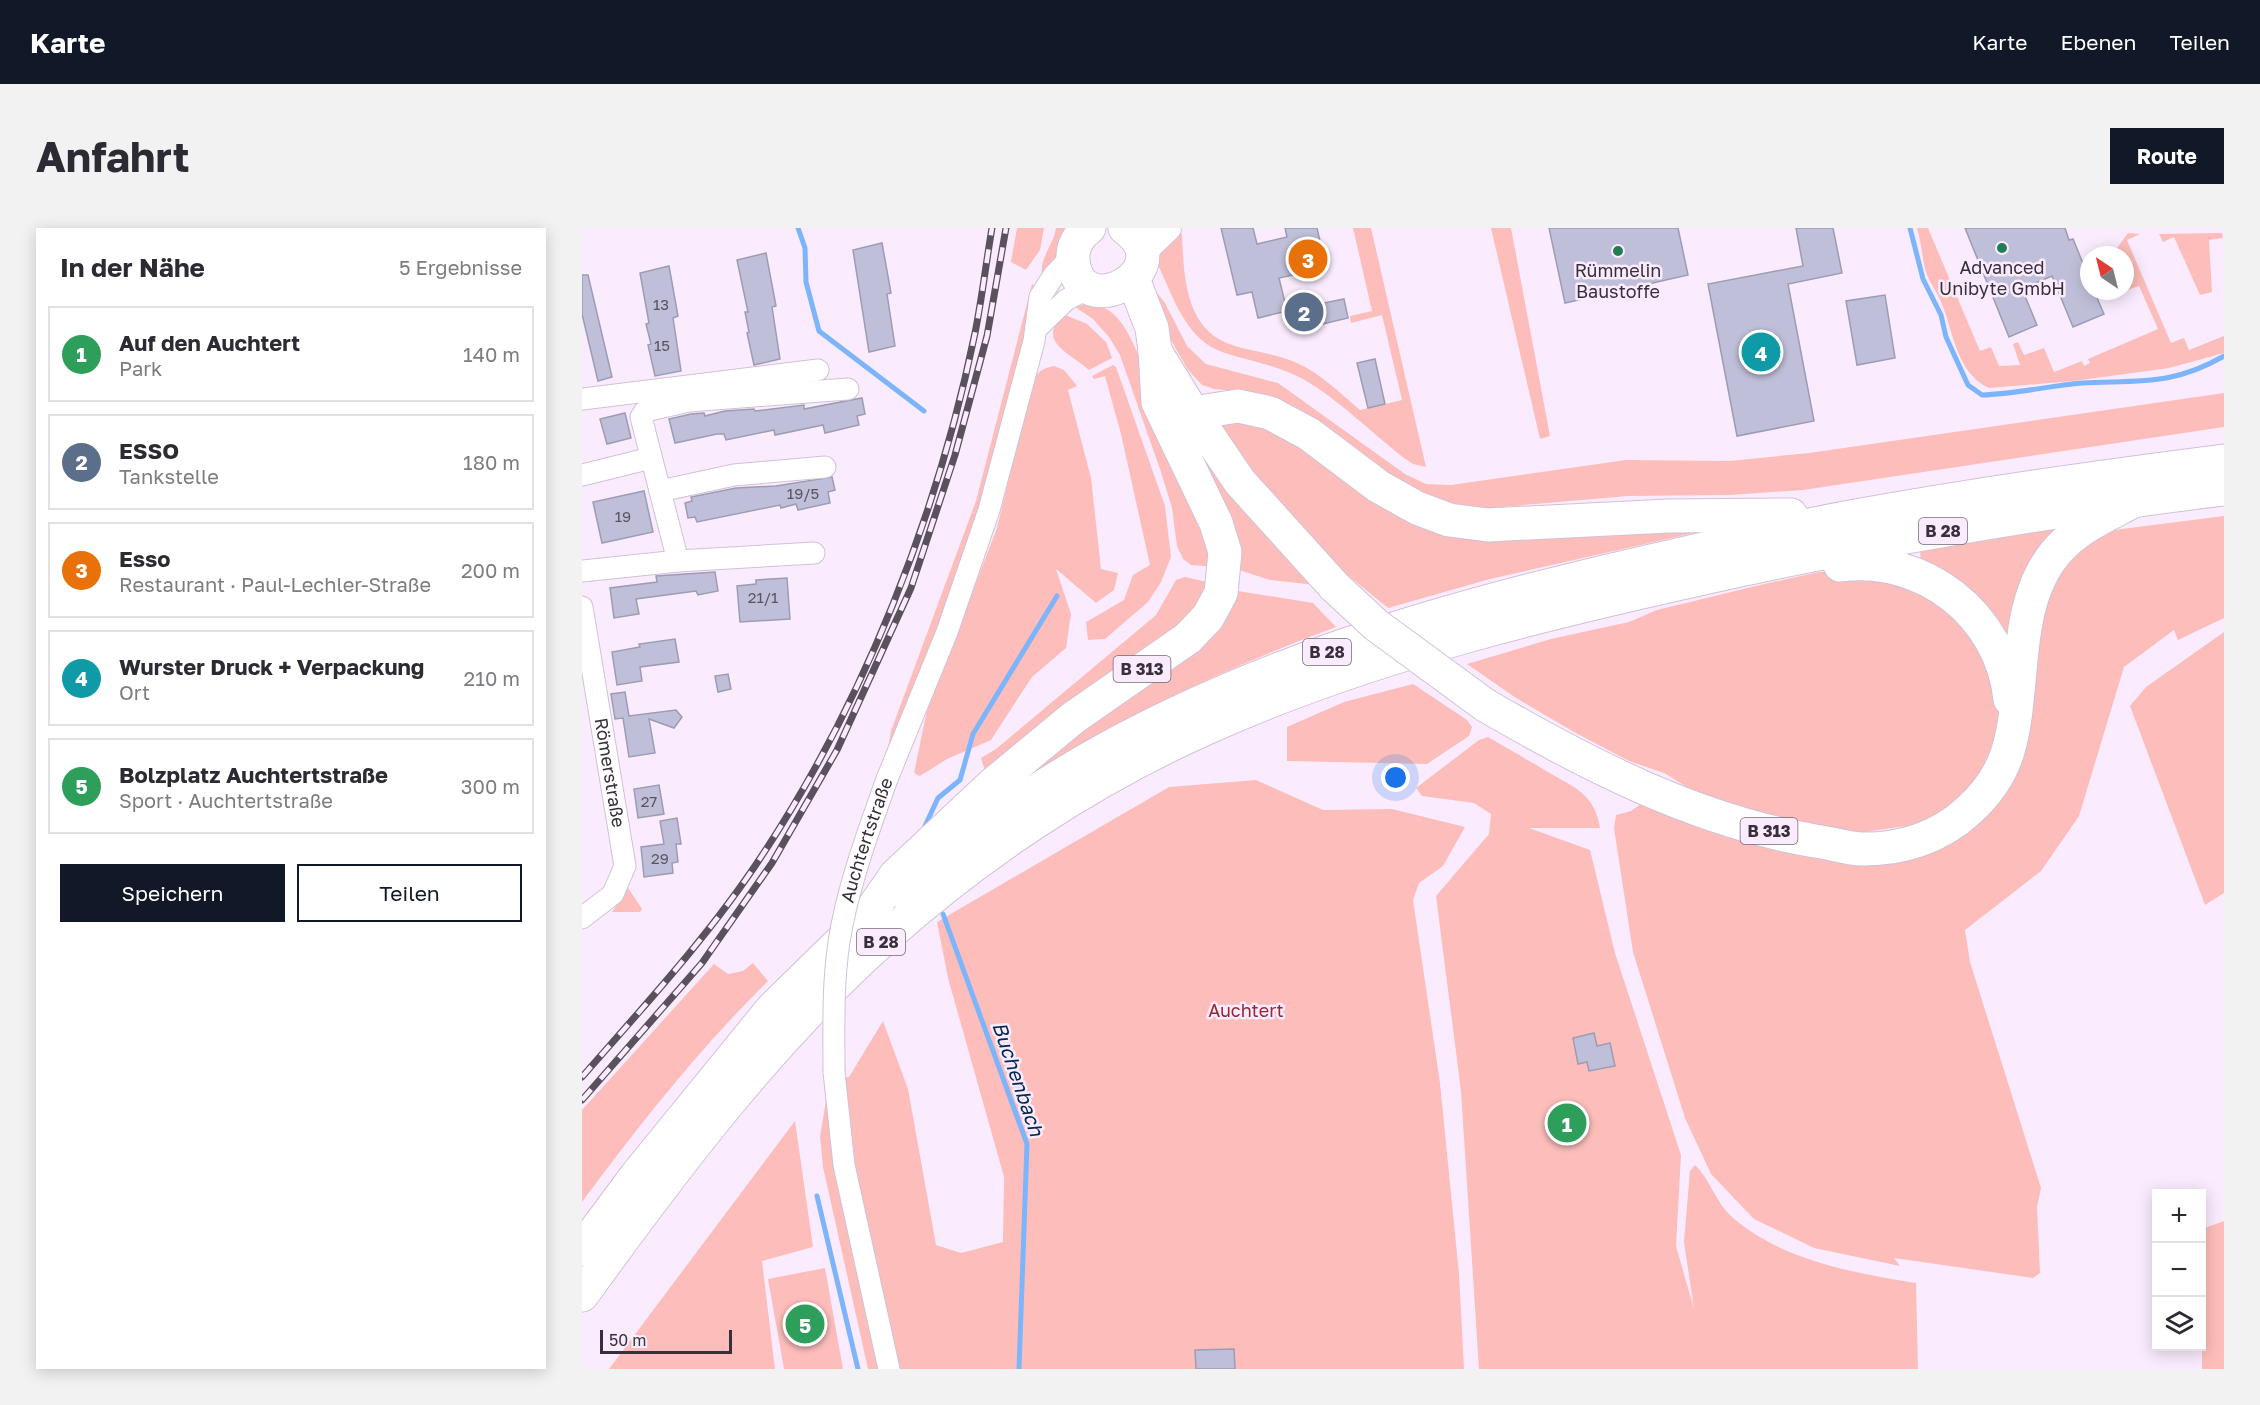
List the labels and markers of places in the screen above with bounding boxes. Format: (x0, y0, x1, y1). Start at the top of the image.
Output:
pin: 3 (1288, 237, 1328, 282)
marker: Advanced Unibyte GmbH (1995, 241, 2009, 255)
marker: Rümmelin Baustoffe (1611, 244, 1625, 258)
place label: Advanced Unibyte GmbH (1939, 256, 2065, 299)
place label: Rümmelin Baustoffe (1575, 259, 1661, 302)
pin: 2 (1284, 290, 1324, 334)
pin: 4 (1742, 330, 1780, 374)
pin: 1 (1548, 1100, 1586, 1146)
pin: 5 (786, 1302, 824, 1346)

